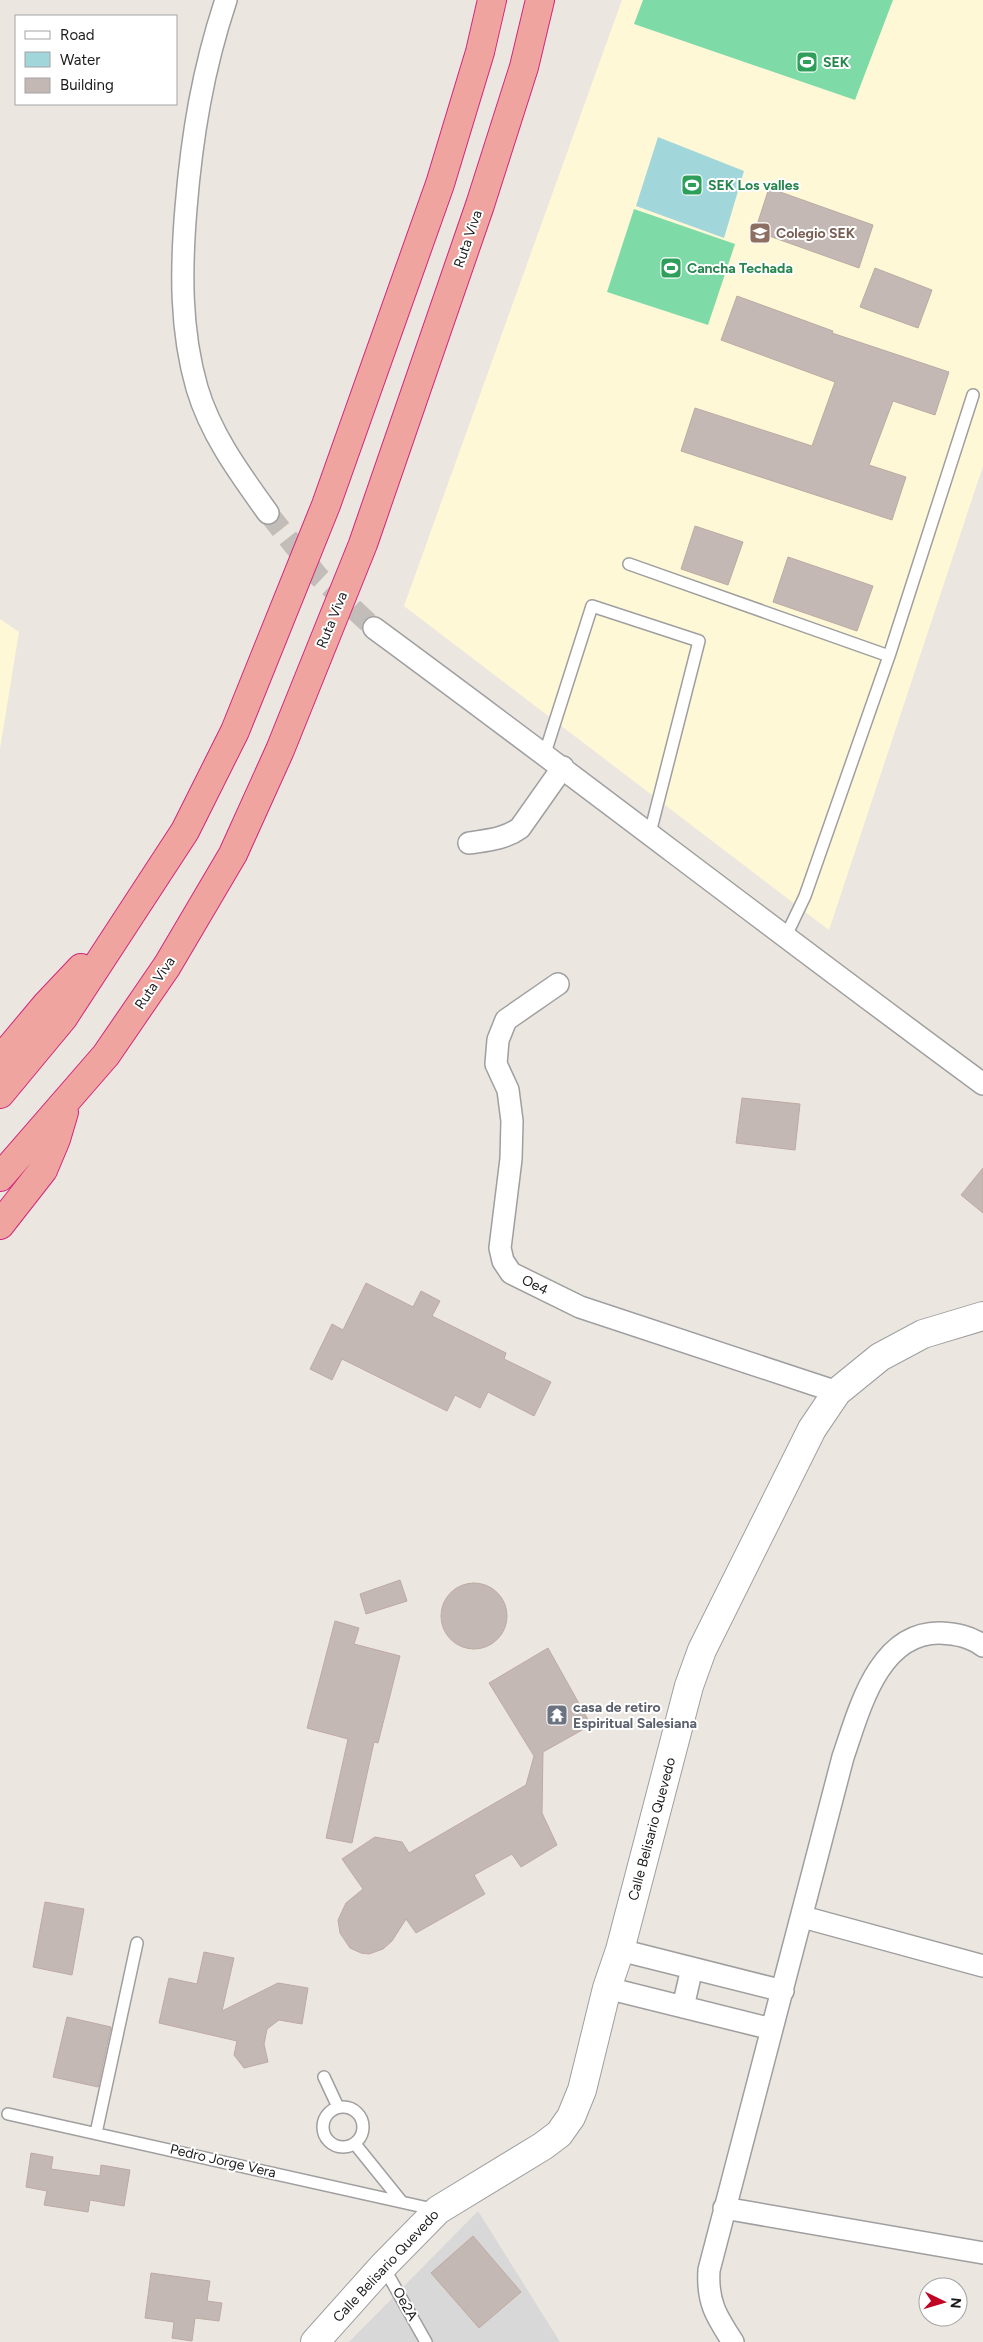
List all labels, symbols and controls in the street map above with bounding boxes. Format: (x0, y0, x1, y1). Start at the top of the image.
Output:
legend (15, 15, 178, 105)
text: Road (60, 26, 95, 44)
sports icon: SEK (795, 50, 819, 74)
text: Water (60, 51, 100, 69)
place label: SEK (823, 54, 850, 71)
text: Building (60, 76, 114, 94)
sports icon: SEK Los valles (680, 173, 704, 197)
place label: SEK Los valles (708, 177, 800, 194)
street label: Ruta Viva (450, 208, 486, 270)
school or university icon: Colegio SEK (748, 221, 772, 245)
place label: Colegio SEK (776, 225, 856, 242)
sports icon: Cancha Techada (659, 256, 683, 280)
place label: Cancha Techada (687, 260, 793, 277)
street label: Ruta Viva (313, 589, 351, 651)
street label: Ruta Viva (131, 954, 179, 1012)
street label: Oe4 (519, 1271, 551, 1299)
place label: casa de retiro Espiritual Salesiana (573, 1699, 697, 1732)
temple icon: casa de retiro Espiritual Salesiana (545, 1703, 569, 1727)
street label: Calle Belisario Quevedo (625, 1756, 679, 1902)
street label: Pedro Jorge Vera (168, 2141, 278, 2181)
street label: Calle Belisario Quevedo (329, 2206, 443, 2326)
north arrow (918, 2277, 968, 2327)
street label: Oe2A (389, 2284, 421, 2324)
text: N (947, 2297, 964, 2309)

